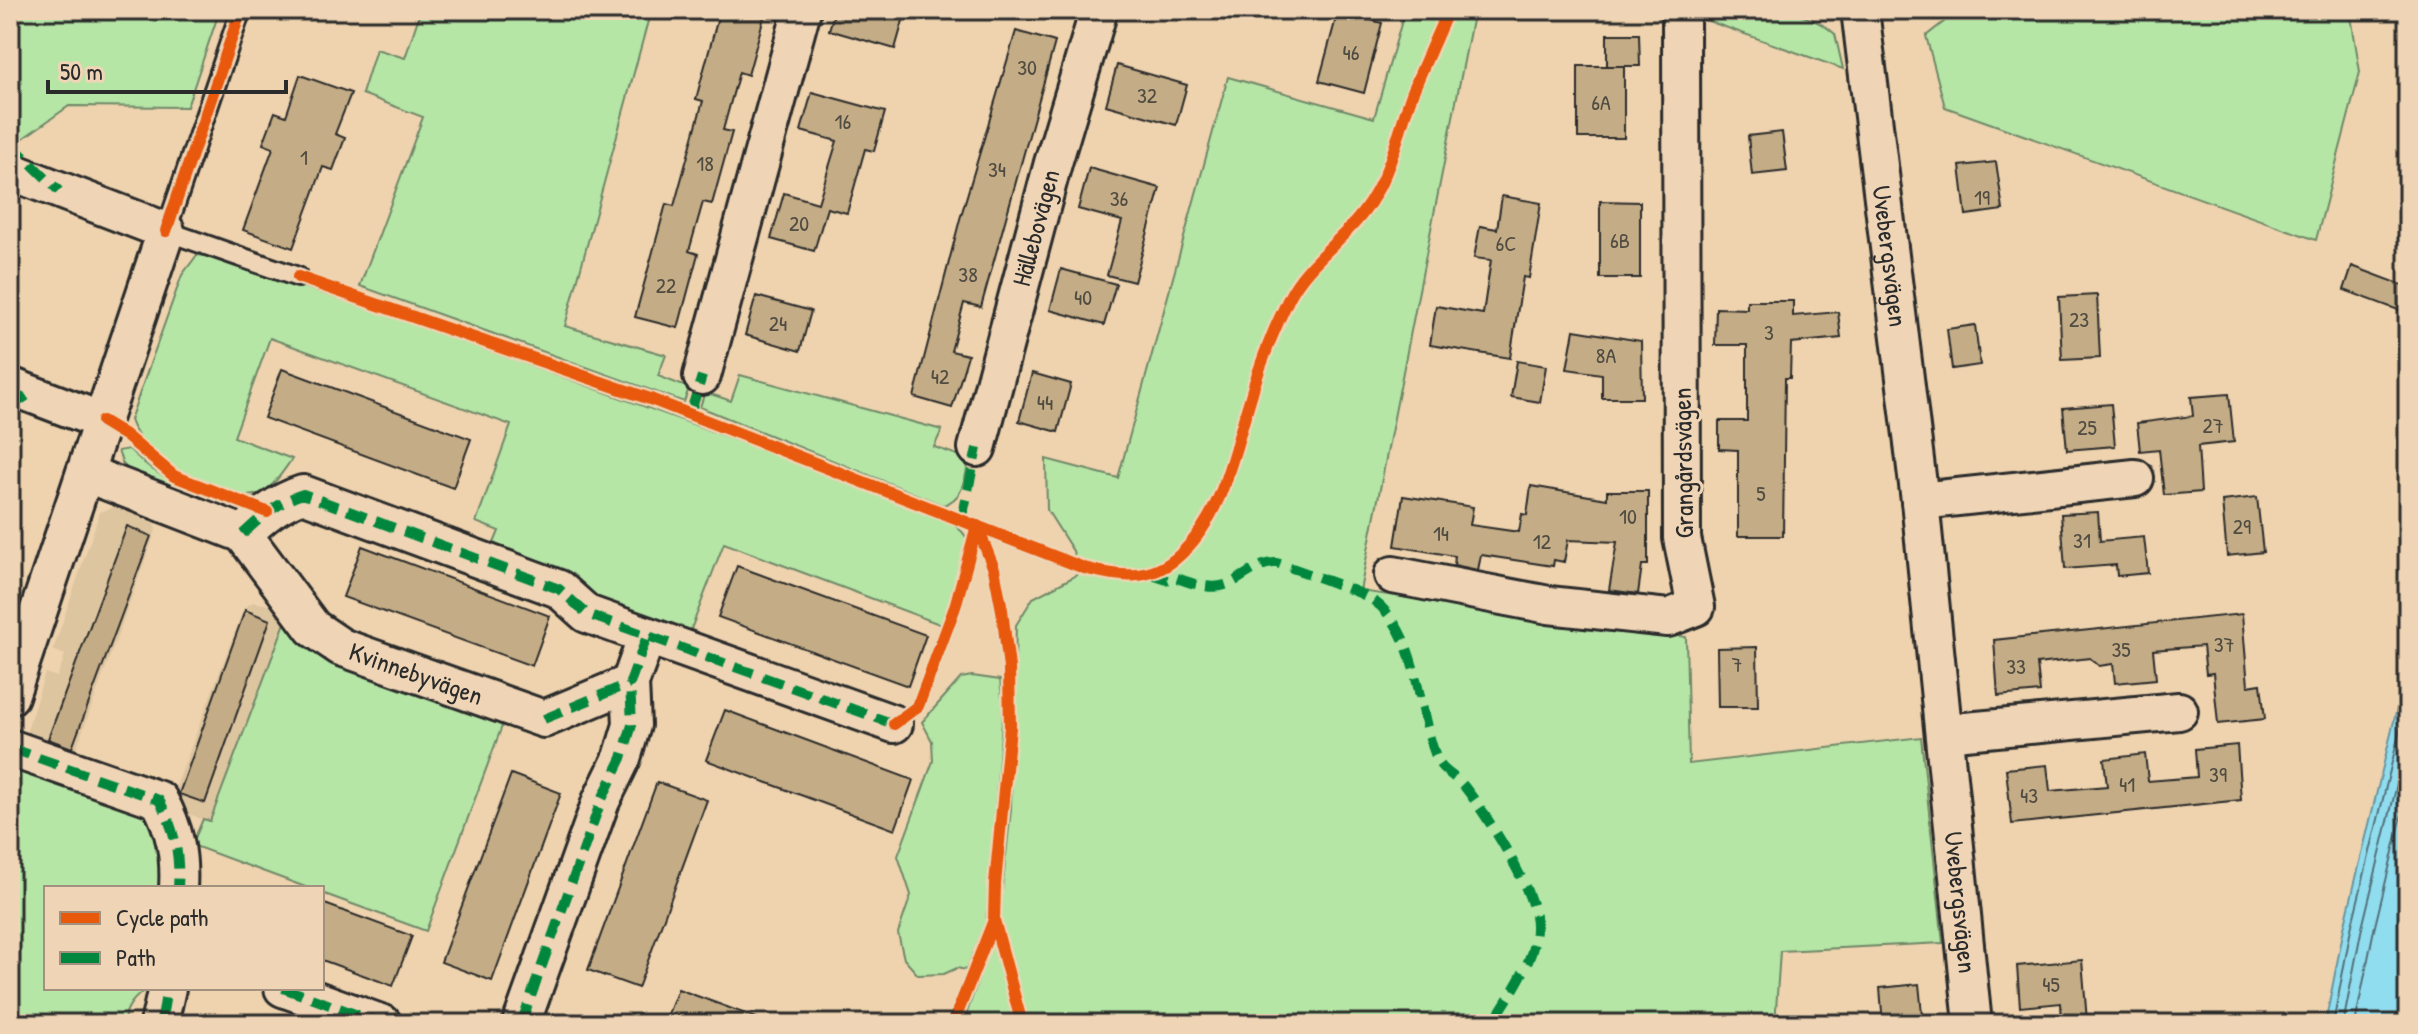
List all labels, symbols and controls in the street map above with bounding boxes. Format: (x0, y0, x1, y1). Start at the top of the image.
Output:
house number: 46 (1342, 37, 1360, 67)
scale bar (48, 44, 286, 94)
house number: 30 (1017, 52, 1037, 82)
text: 50 m (60, 55, 103, 87)
house number: 32 (1137, 80, 1158, 110)
house number: 6A (1591, 87, 1611, 117)
house number: 16 (835, 106, 852, 136)
house number: 1 (300, 142, 308, 172)
house number: 18 (696, 148, 714, 178)
house number: 34 (988, 154, 1006, 184)
street label: Hällebovägen (1003, 165, 1068, 290)
house number: 19 (1974, 182, 1990, 212)
house number: 36 (1110, 183, 1129, 213)
street label: Uvebergsvägen (1865, 183, 1917, 329)
house number: 20 (789, 208, 809, 238)
house number: 6B (1610, 225, 1630, 255)
house number: 6C (1496, 228, 1516, 258)
house number: 38 (958, 259, 978, 289)
house number: 22 (656, 270, 677, 300)
house number: 40 (1074, 282, 1092, 312)
house number: 23 (2069, 304, 2089, 334)
house number: 24 (769, 308, 787, 338)
house number: 3 (1764, 317, 1774, 347)
house number: 8A (1596, 340, 1616, 370)
house number: 42 (931, 361, 950, 391)
house number: 44 (1037, 387, 1053, 417)
street label: Grangårdsvägen (1664, 387, 1701, 539)
house number: 27 (2202, 410, 2224, 440)
house number: 25 (2077, 412, 2097, 442)
house number: 5 (1756, 478, 1766, 508)
house number: 10 (1619, 501, 1637, 531)
house number: 29 (2233, 511, 2251, 541)
house number: 14 (1433, 518, 1449, 548)
house number: 31 (2073, 525, 2091, 555)
house number: 12 (1533, 526, 1552, 556)
house number: 37 (2214, 629, 2234, 659)
street label: Kvinnebyvägen (344, 633, 488, 713)
house number: 35 (2111, 634, 2131, 664)
house number: 7 (1732, 649, 1742, 679)
house number: 33 (2006, 651, 2026, 681)
house number: 39 (2209, 759, 2227, 789)
house number: 41 (2119, 769, 2135, 799)
house number: 43 (2020, 780, 2038, 810)
street label: Uvebergsvägen (1937, 830, 1986, 975)
legend (44, 886, 324, 990)
text: Cycle path (116, 901, 208, 933)
text: Path (116, 941, 155, 973)
house number: 45 (2042, 969, 2060, 999)

